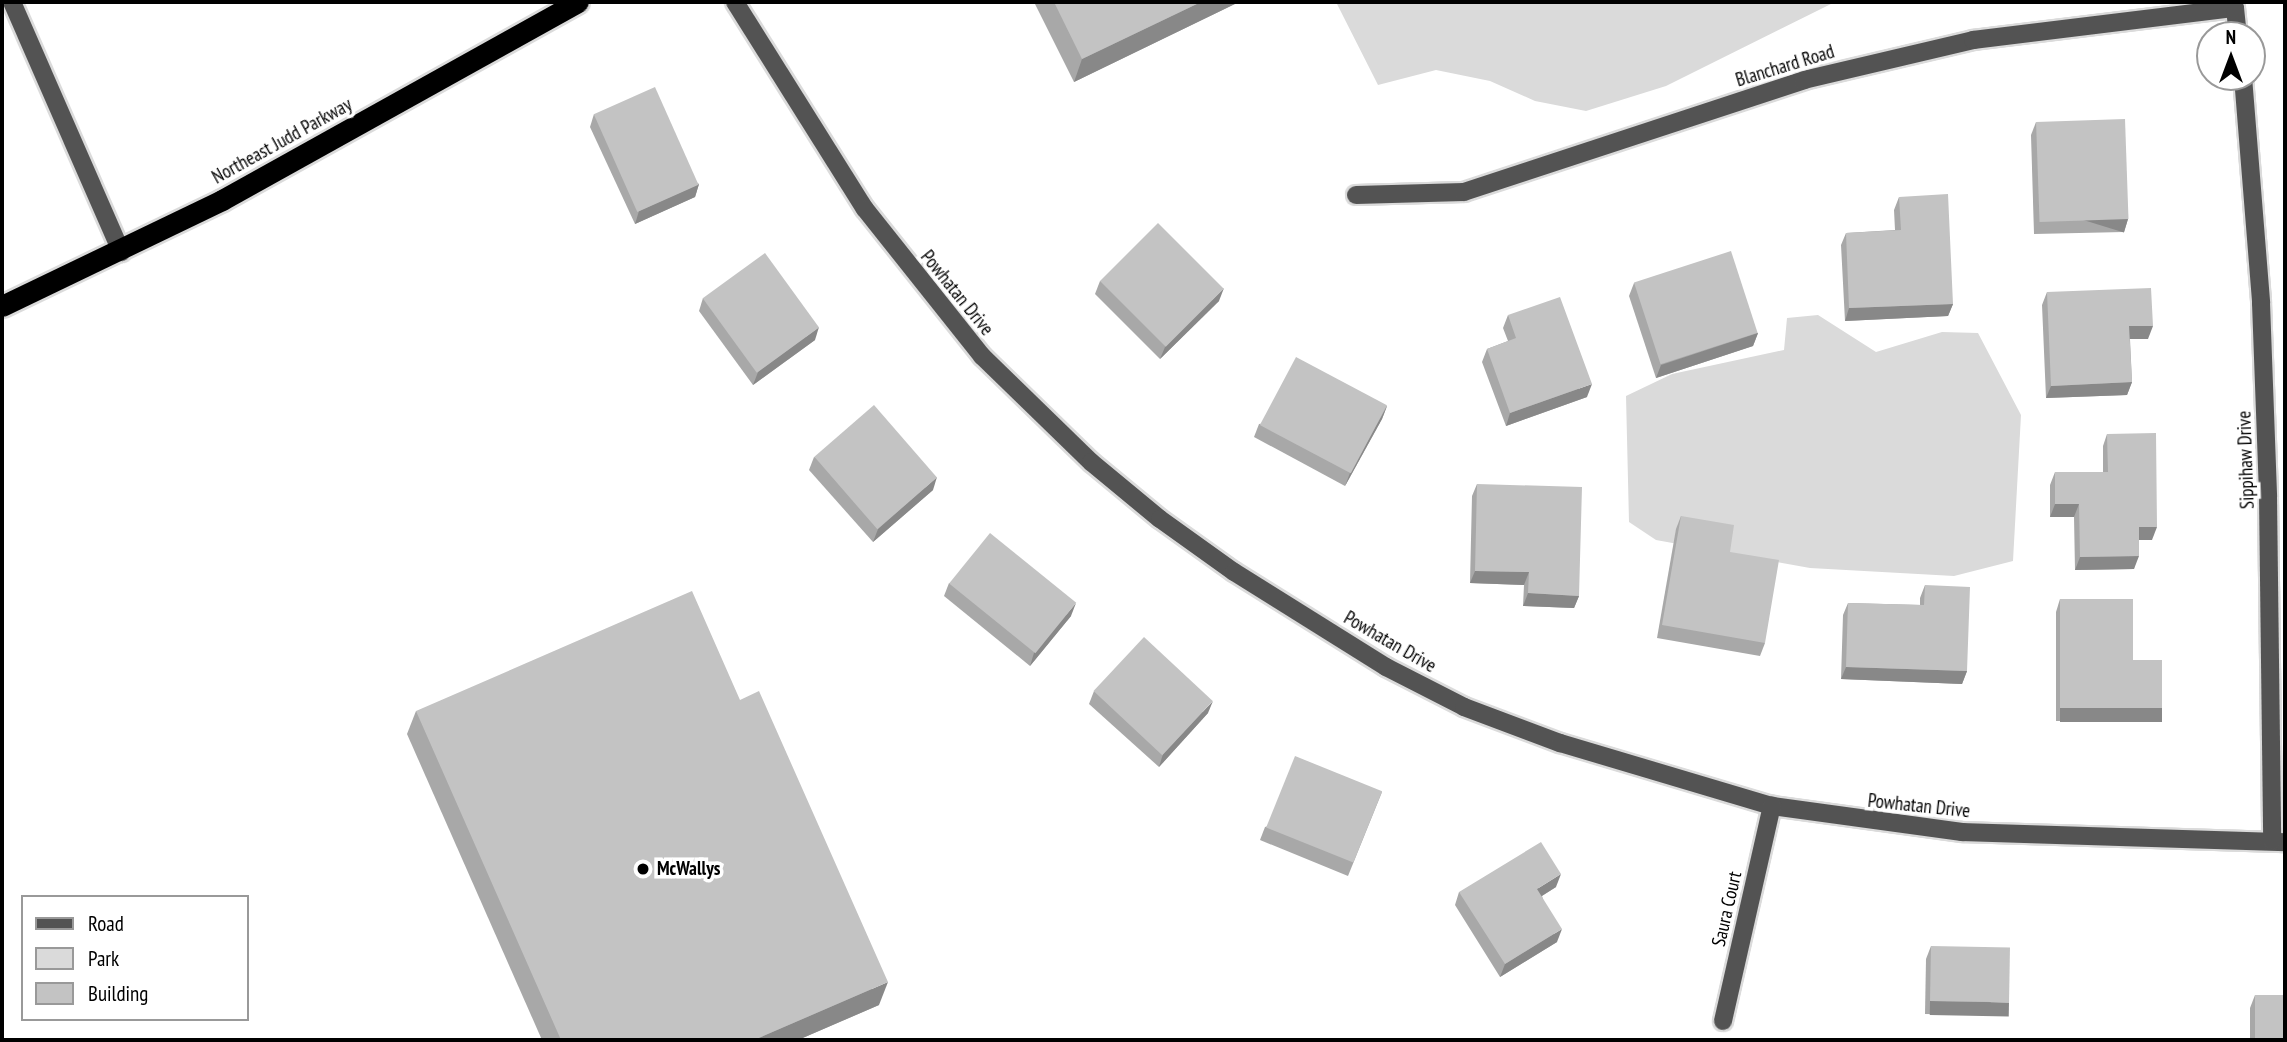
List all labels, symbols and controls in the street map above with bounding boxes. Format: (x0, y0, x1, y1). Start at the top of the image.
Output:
north arrow (2196, 21, 2266, 91)
text: N (2226, 25, 2236, 49)
street label: Blanchard Road (1733, 40, 1837, 92)
street label: Northeast Judd Parkway (208, 93, 356, 189)
street label: Powhatan Drive (916, 246, 998, 340)
street label: Sippihaw Drive (2233, 410, 2259, 510)
street label: Powhatan Drive (1340, 606, 1440, 678)
street label: Powhatan Drive (1867, 789, 1971, 823)
place label: McWallys (657, 858, 720, 880)
marker: McWallys (635, 861, 651, 877)
street label: Saura Court (1707, 869, 1747, 949)
legend (21, 895, 248, 1021)
text: Road (88, 910, 124, 937)
text: Park (88, 945, 119, 972)
text: Building (88, 980, 148, 1007)

